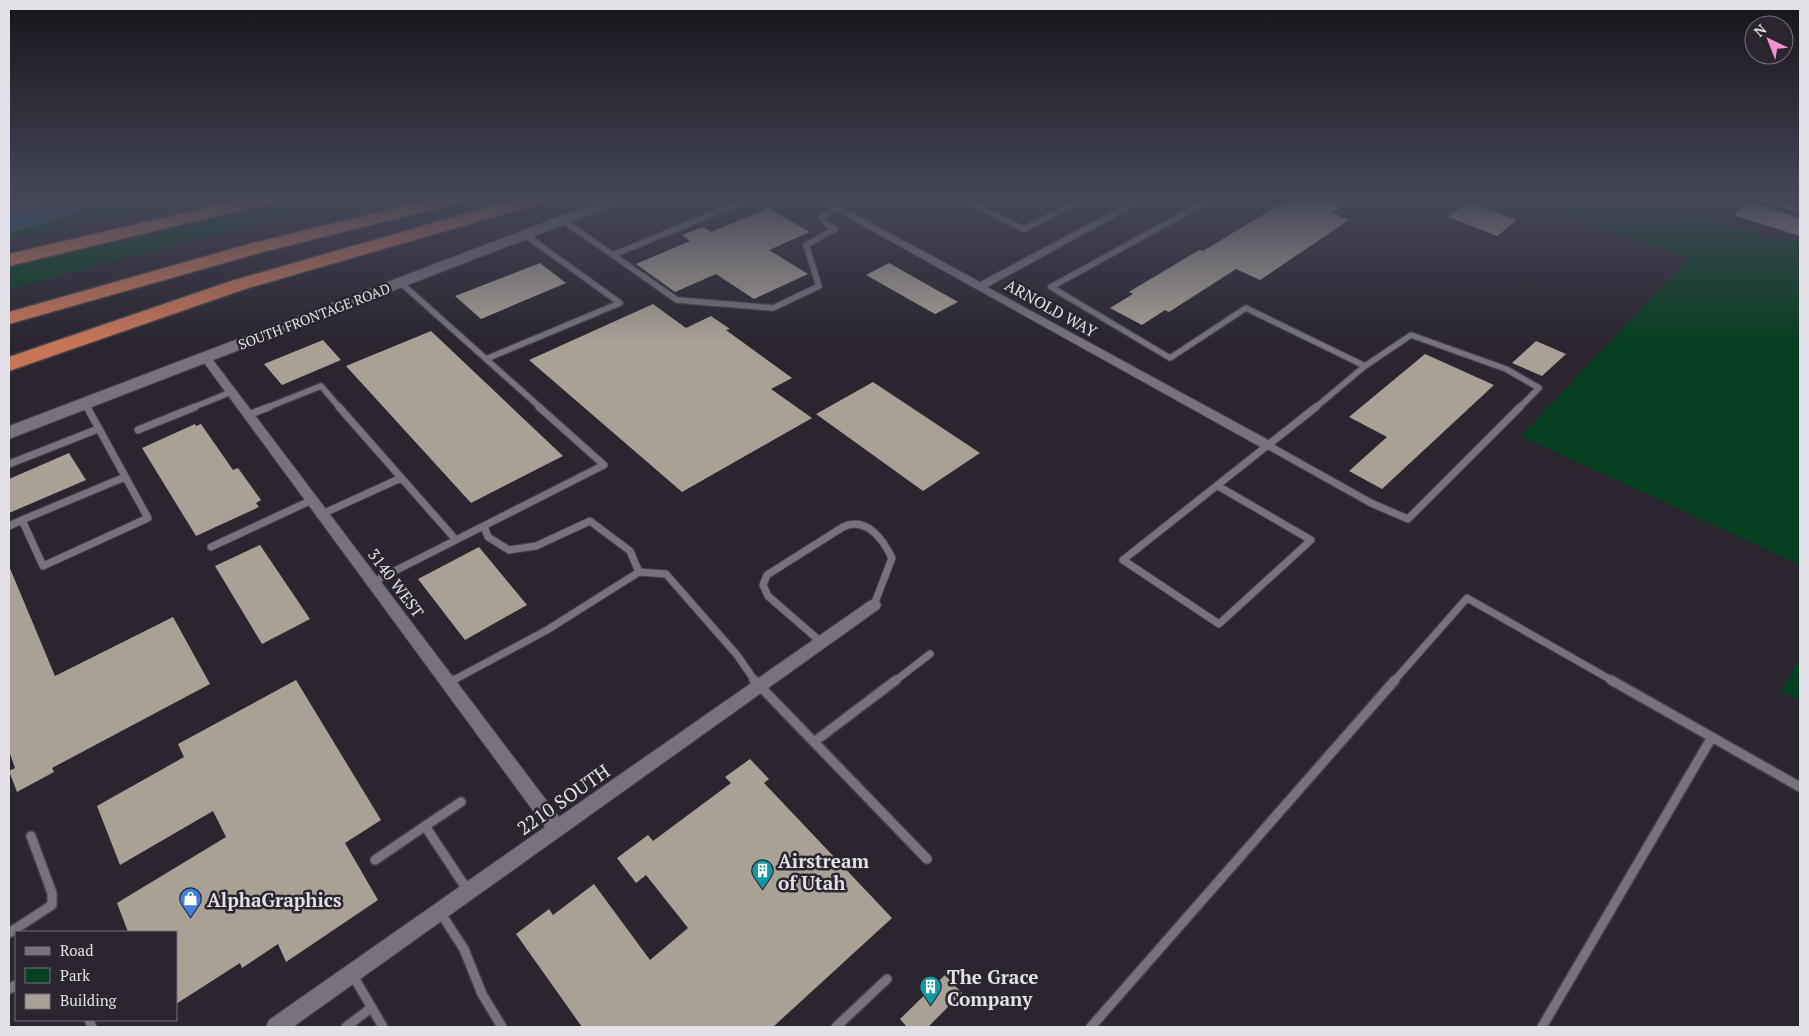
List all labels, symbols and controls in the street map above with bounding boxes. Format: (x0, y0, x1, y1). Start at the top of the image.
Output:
north arrow (1744, 15, 1794, 65)
text: N (1749, 19, 1770, 41)
street label: ARNOLD WAY (1001, 274, 1102, 343)
street label: SOUTH FRONTAGE ROAD (235, 278, 393, 354)
street label: 3140 WEST (363, 544, 429, 622)
street label: 2210 SOUTH (512, 758, 614, 840)
place label: Airstream of Utah (778, 848, 869, 895)
building icon: Airstream of Utah (750, 859, 774, 890)
shop icon: AlphaGraphics (179, 887, 203, 918)
place label: AlphaGraphics (207, 887, 342, 912)
legend (15, 931, 178, 1021)
text: Road (60, 940, 93, 960)
place label: The Grace Company (947, 964, 1039, 1011)
text: Park (60, 965, 90, 985)
building icon: The Grace Company (919, 975, 943, 1006)
text: Building (60, 990, 118, 1010)

